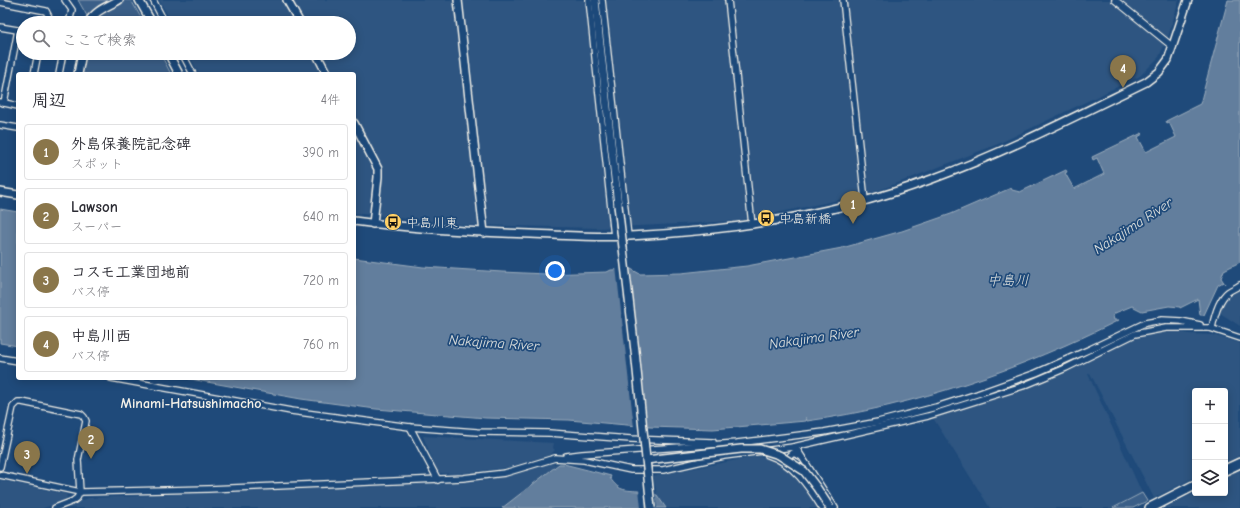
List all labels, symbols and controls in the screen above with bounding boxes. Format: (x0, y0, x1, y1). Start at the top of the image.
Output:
search box (16, 16, 356, 60)
icon: search (30, 27, 52, 49)
text: ここで検索 (62, 31, 137, 49)
pin: 4 (1110, 55, 1136, 88)
text: 周辺 (32, 91, 66, 110)
text: 4件 (321, 92, 340, 107)
text: 外島保養院記念碑 (71, 135, 191, 153)
text: 1 (43, 145, 49, 160)
text: 390 m (303, 145, 339, 160)
text: スポット (71, 156, 123, 171)
pin: 1 (840, 191, 866, 224)
water label: Nakajima River (1090, 193, 1177, 258)
text: Lawson (71, 198, 118, 216)
bus stop icon: 中島新橋 (756, 208, 776, 228)
text: 2 (43, 209, 49, 224)
text: 640 m (303, 209, 339, 224)
place label: 中島新橋 (779, 211, 831, 226)
bus stop icon: 中島川東 (383, 212, 403, 232)
place label: 中島川東 (406, 215, 458, 230)
text: スーパー (71, 219, 122, 234)
your location (545, 261, 565, 281)
text: コスモ工業団地前 (71, 263, 190, 281)
water label: 中島川 (987, 272, 1029, 289)
text: 3 (43, 273, 49, 288)
text: 720 m (303, 273, 339, 288)
text: バス停 (71, 284, 110, 299)
water label: Nakajima River (768, 323, 861, 353)
text: 中島川西 (71, 327, 131, 345)
water label: Nakajima River (448, 331, 541, 355)
text: 4 (43, 337, 49, 352)
text: 760 m (303, 337, 339, 352)
text: バス停 (71, 348, 110, 363)
map controls (1192, 388, 1228, 496)
button: + (1192, 388, 1228, 424)
district label: Minami-Hatsushimacho (121, 395, 261, 412)
button: − (1192, 424, 1228, 460)
pin: 2 (78, 426, 104, 459)
pin: 3 (14, 441, 40, 474)
button: layers (1192, 460, 1228, 496)

